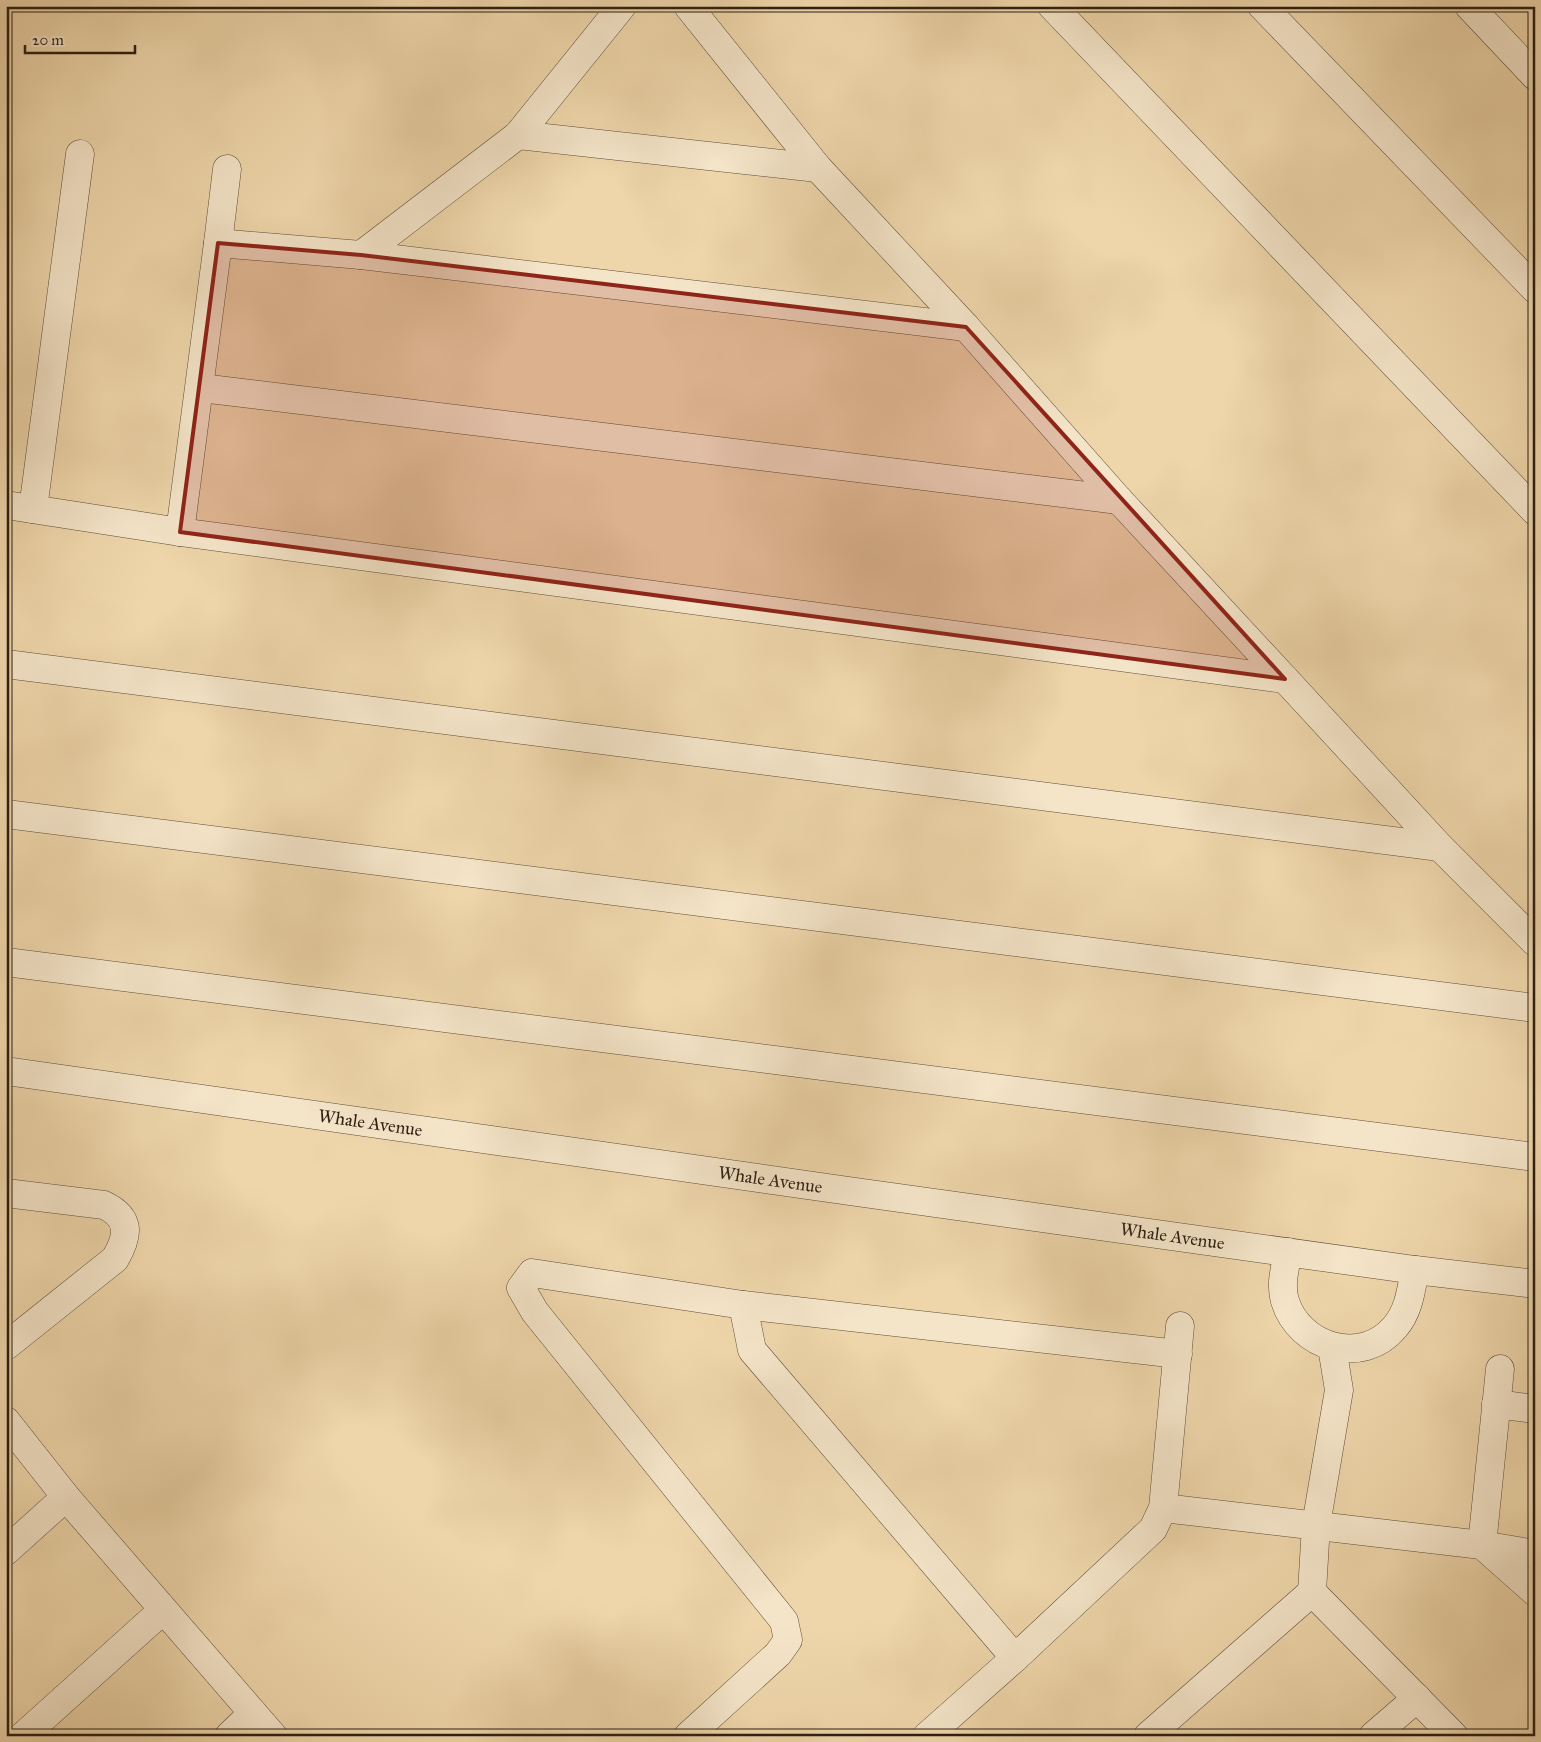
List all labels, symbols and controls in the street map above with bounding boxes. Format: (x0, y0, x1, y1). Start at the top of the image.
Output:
scale bar (25, 22, 135, 54)
text: 20 m (32, 31, 64, 49)
street label: Whale Avenue (317, 1105, 424, 1141)
street label: Whale Avenue (717, 1161, 824, 1198)
street label: Whale Avenue (1119, 1218, 1226, 1254)

